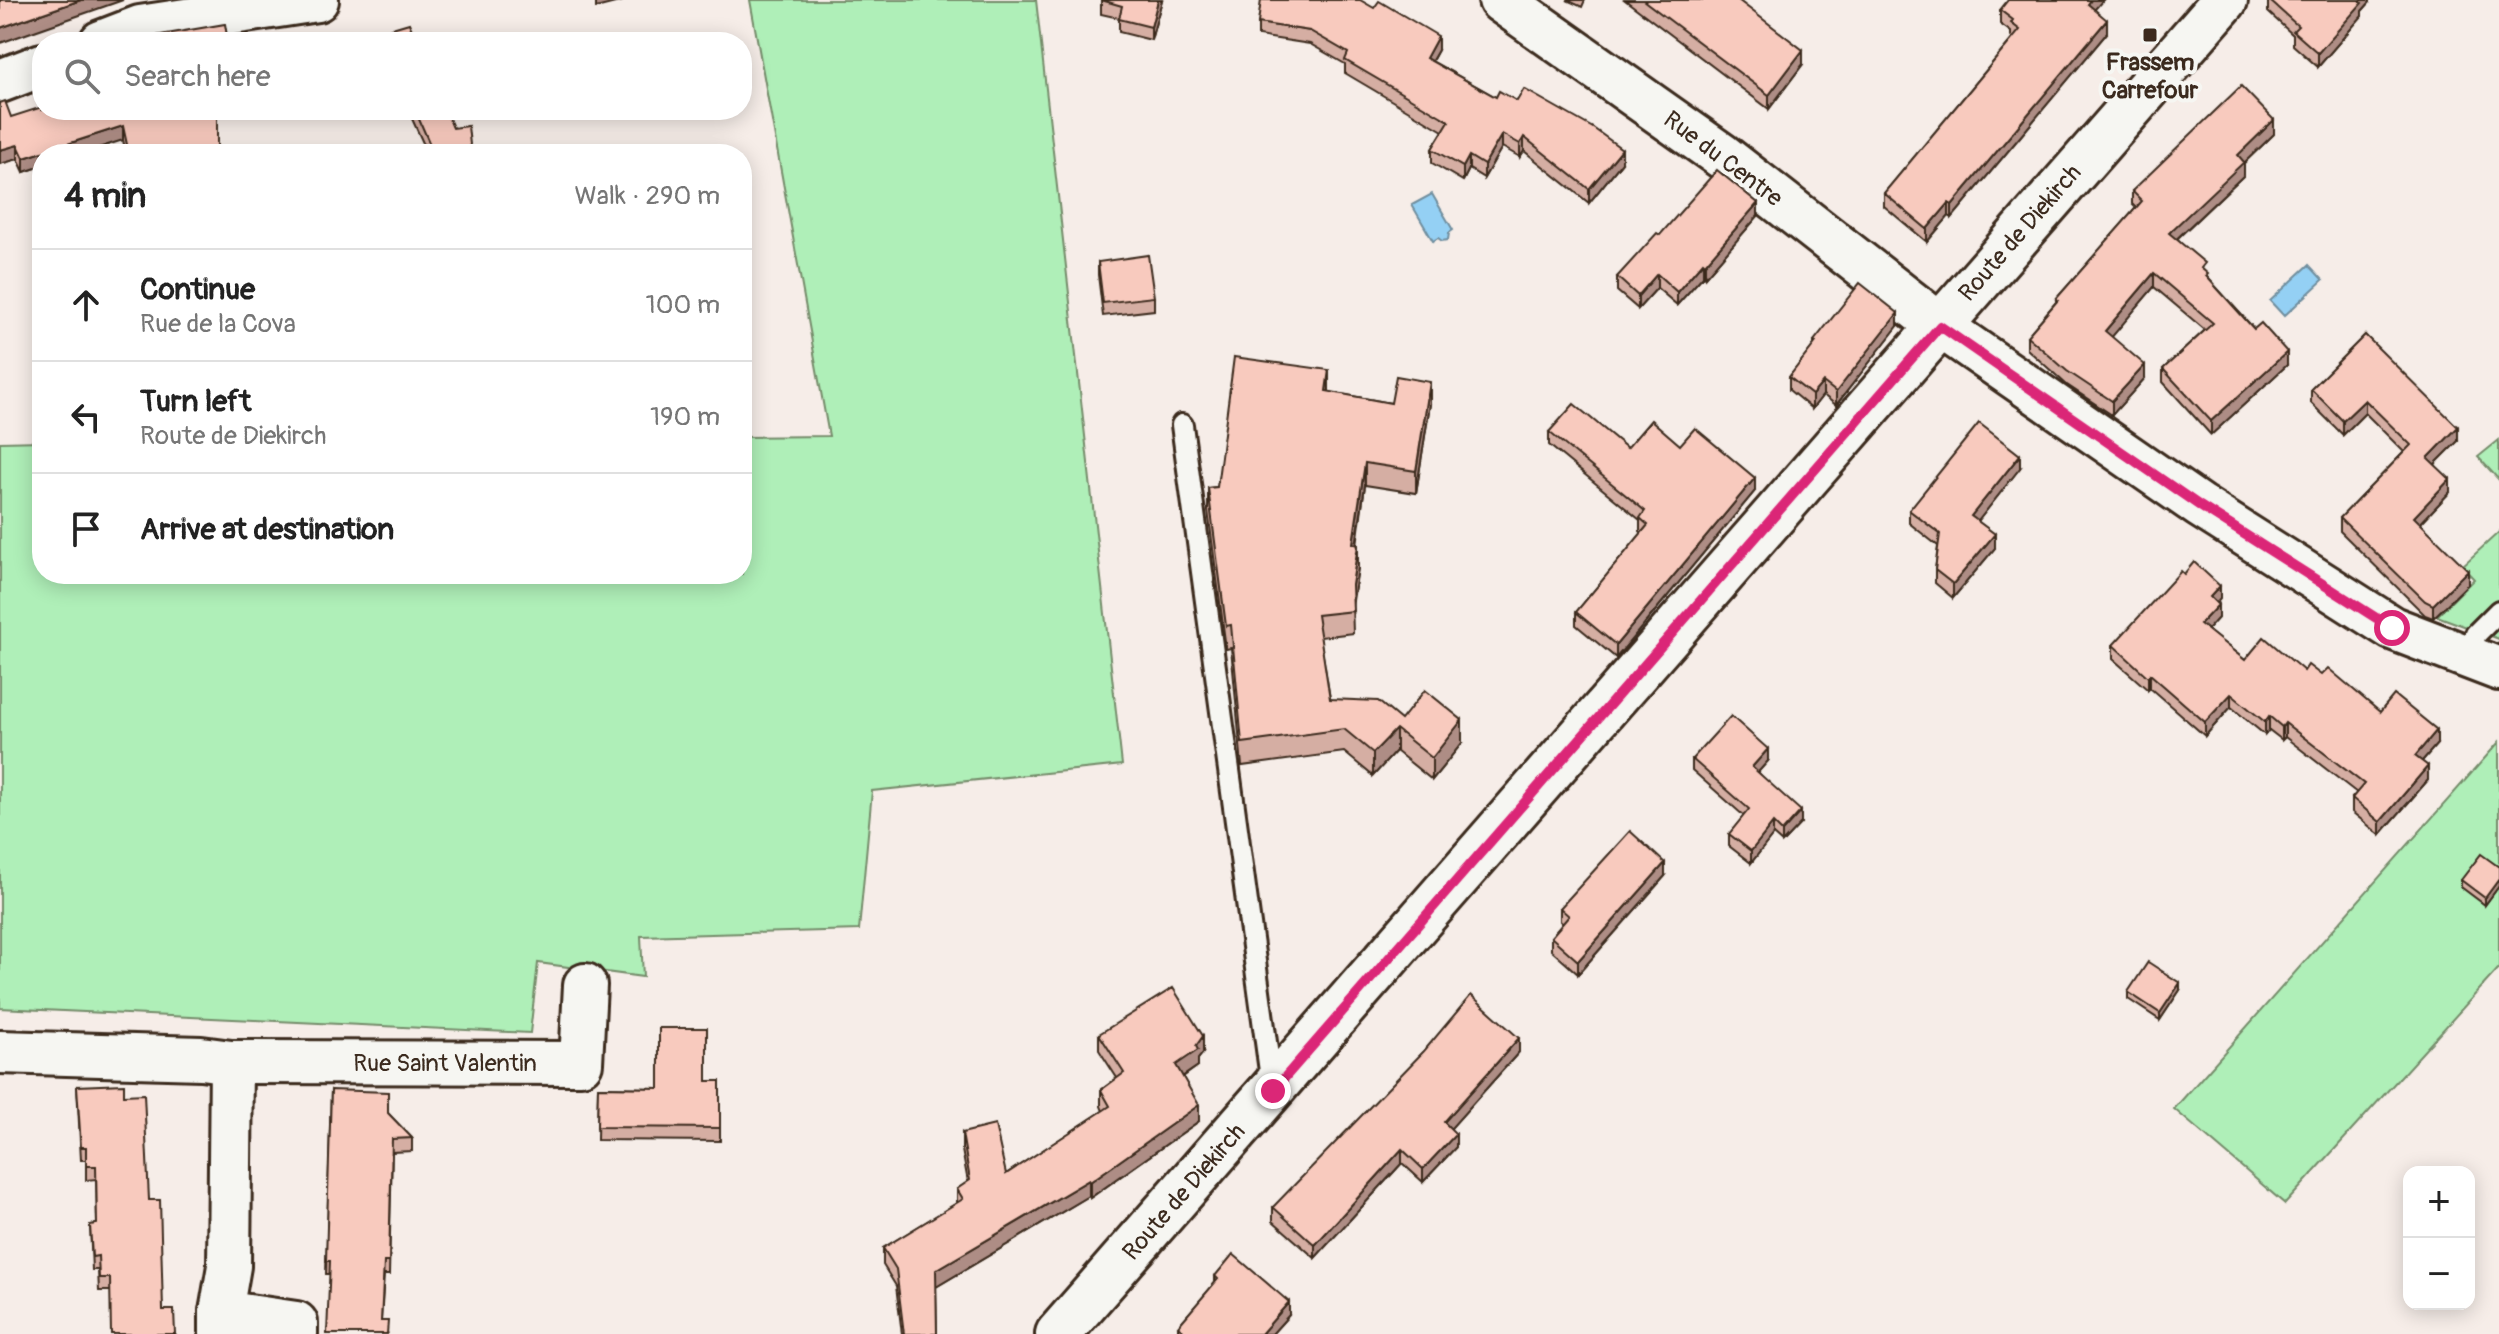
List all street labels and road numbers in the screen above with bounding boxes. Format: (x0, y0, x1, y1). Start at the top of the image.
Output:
street label: Rue du Centre (1658, 105, 1788, 213)
street label: Route de Diekirch (1953, 159, 2087, 307)
street label: Rue Saint Valentin (353, 1049, 537, 1078)
street label: Route de Diekirch (1117, 1118, 1251, 1266)

